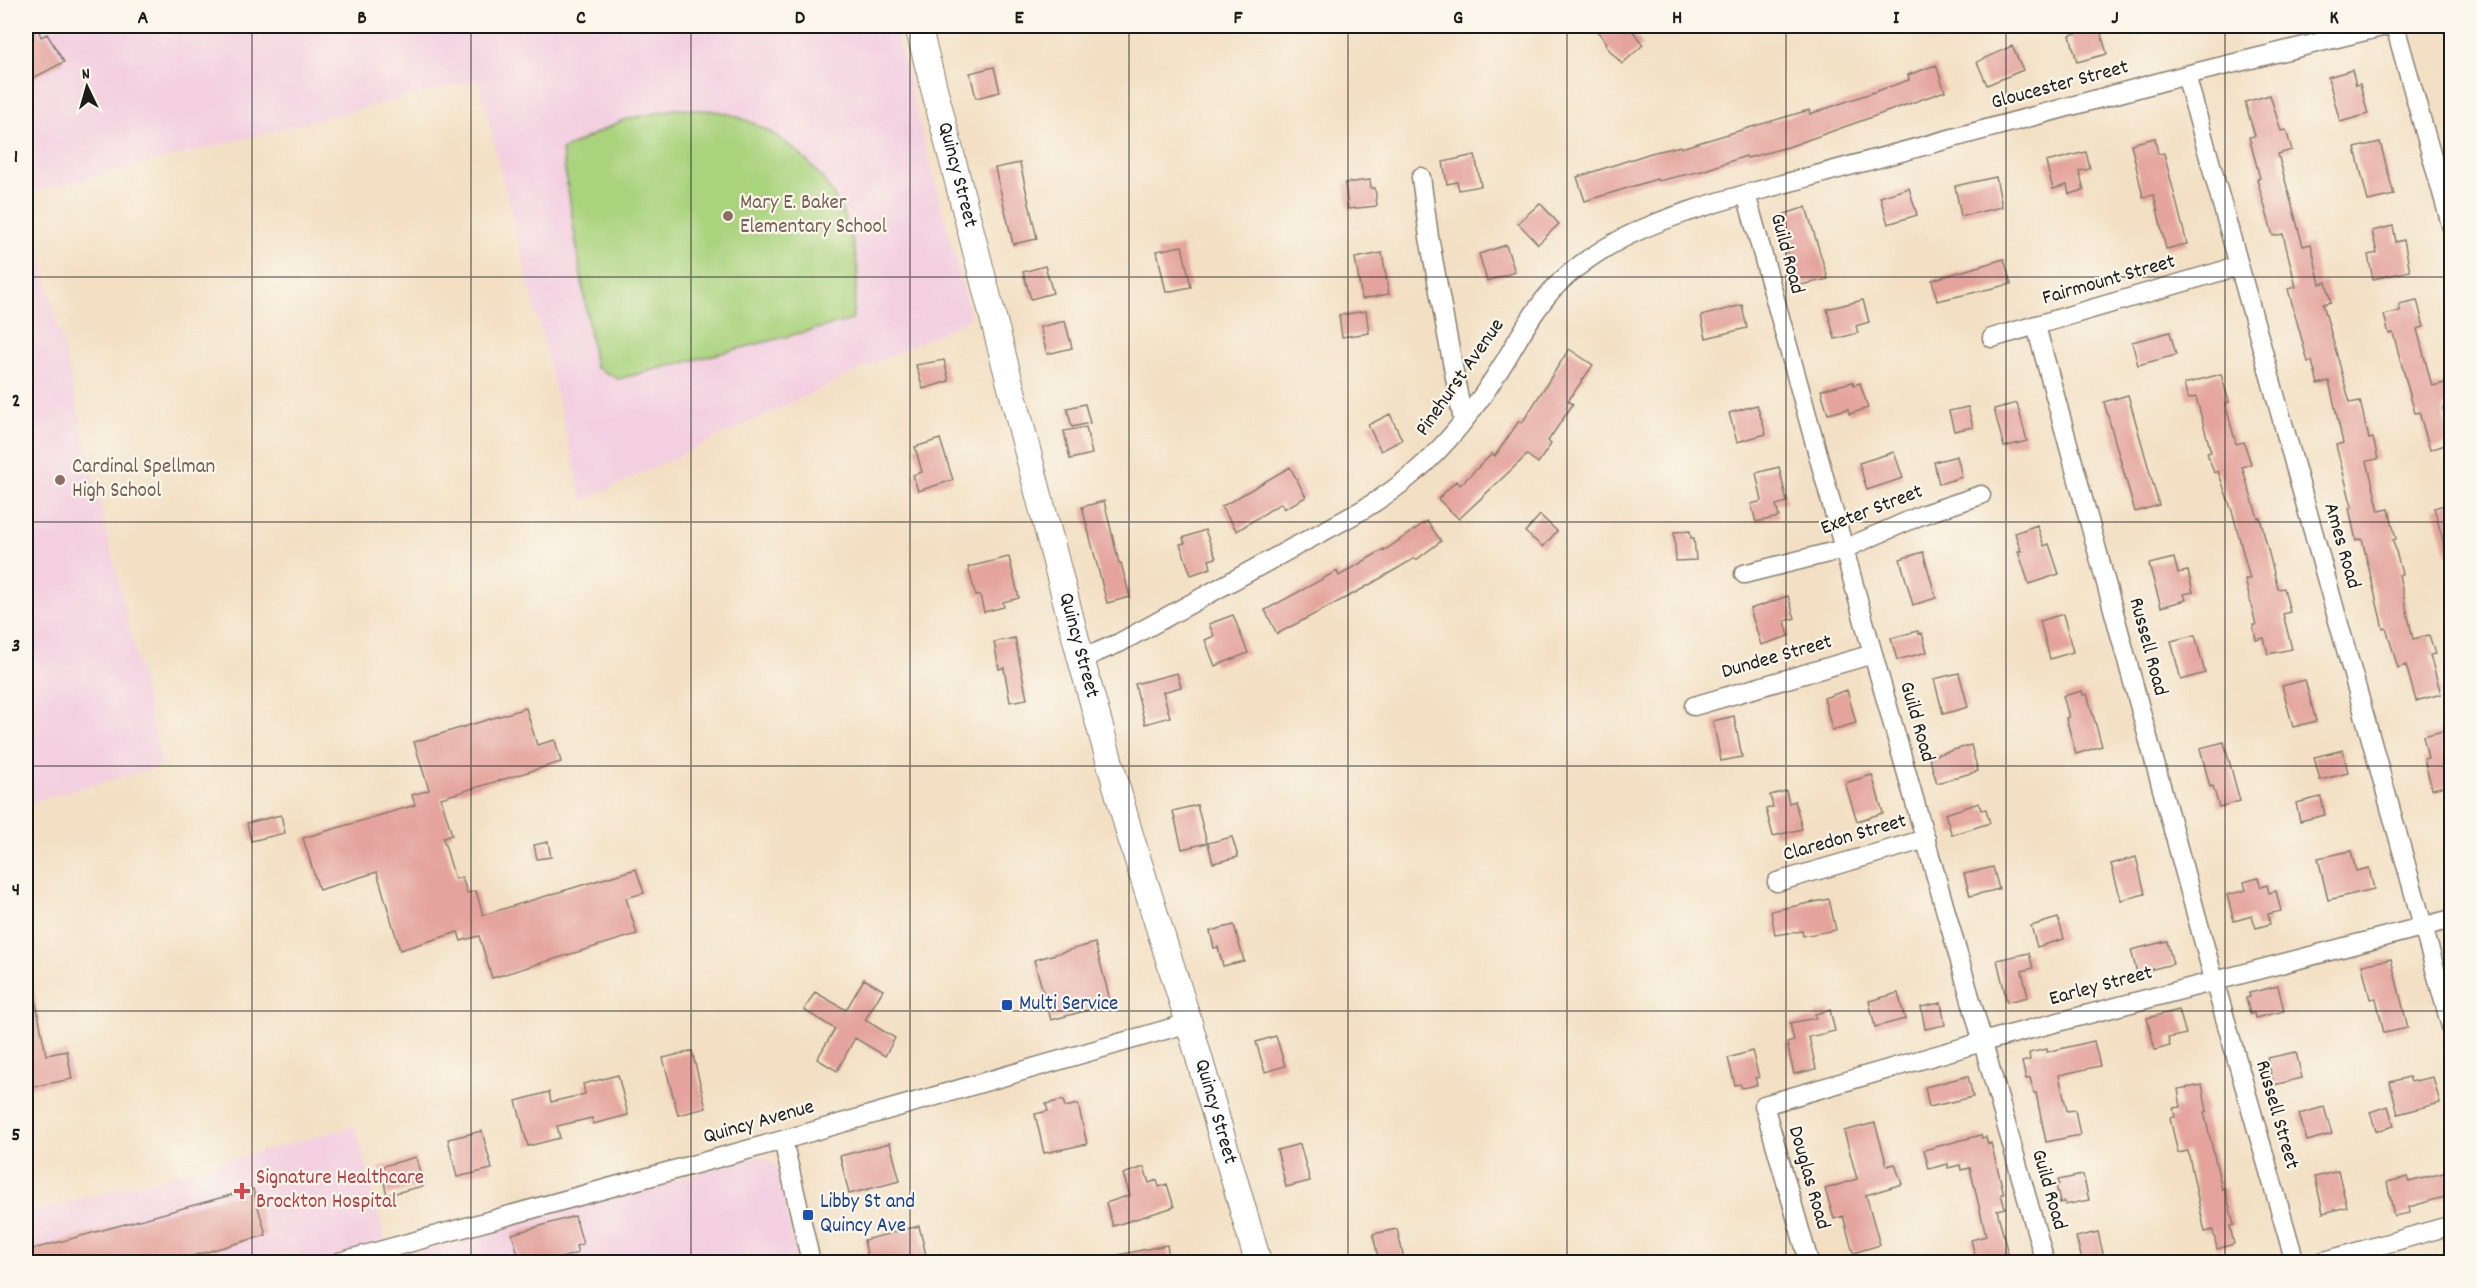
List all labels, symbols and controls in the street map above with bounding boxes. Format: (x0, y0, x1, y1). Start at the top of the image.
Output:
text: A (138, 5, 149, 33)
text: B (357, 5, 367, 33)
text: C (576, 5, 586, 33)
text: D (795, 5, 806, 33)
text: E (1014, 5, 1024, 33)
text: F (1234, 5, 1244, 33)
text: G (1453, 5, 1463, 33)
text: H (1672, 5, 1682, 33)
text: I (1893, 5, 1900, 33)
text: J (2111, 5, 2119, 33)
text: K (2329, 5, 2339, 33)
street label: Gloucester Street (1988, 53, 2132, 119)
north arrow (57, 57, 117, 117)
text: N (81, 63, 91, 86)
street label: Quincy Street (928, 119, 984, 231)
text: 1 (14, 144, 18, 172)
place label: Mary E. Baker Elementary School (740, 189, 887, 243)
marker: Mary E. Baker Elementary School (721, 209, 735, 223)
street label: Guild Road (1761, 210, 1811, 298)
street label: Fairmount Street (2039, 248, 2179, 314)
street label: Pinehurst Avenue (1409, 313, 1513, 443)
text: 2 (12, 388, 20, 416)
place label: Cardinal Spellman High School (72, 453, 215, 507)
marker: Cardinal Spellman High School (53, 473, 67, 487)
street label: Exeter Street (1817, 478, 1928, 544)
street label: Ames Road (2314, 500, 2368, 592)
street label: Quincy Street (1050, 590, 1106, 702)
street label: Russell Road (2120, 595, 2174, 699)
street label: Dundee Street (1718, 628, 1836, 688)
text: 3 (12, 633, 20, 661)
street label: Guild Road (1890, 678, 1942, 766)
street label: Claredon Street (1780, 807, 1910, 871)
text: 4 (12, 877, 20, 905)
street label: Earley Street (2046, 959, 2156, 1015)
place label: Multi Service (1019, 990, 1118, 1020)
marker: Multi Service (1000, 998, 1014, 1012)
street label: Quincy Street (1185, 1056, 1244, 1168)
street label: Russell Street (2246, 1057, 2306, 1173)
street label: Quincy Avenue (700, 1093, 818, 1153)
text: 5 (11, 1122, 21, 1150)
street label: Douglas Road (1779, 1123, 1837, 1233)
street label: Guild Road (2022, 1146, 2074, 1234)
place label: Signature Healthcare Brockton Hospital (256, 1164, 424, 1218)
marker: Signature Healthcare Brockton Hospital (233, 1182, 251, 1200)
place label: Libby St and Quincy Ave (820, 1188, 915, 1242)
marker: Libby St and Quincy Ave (801, 1208, 815, 1222)

